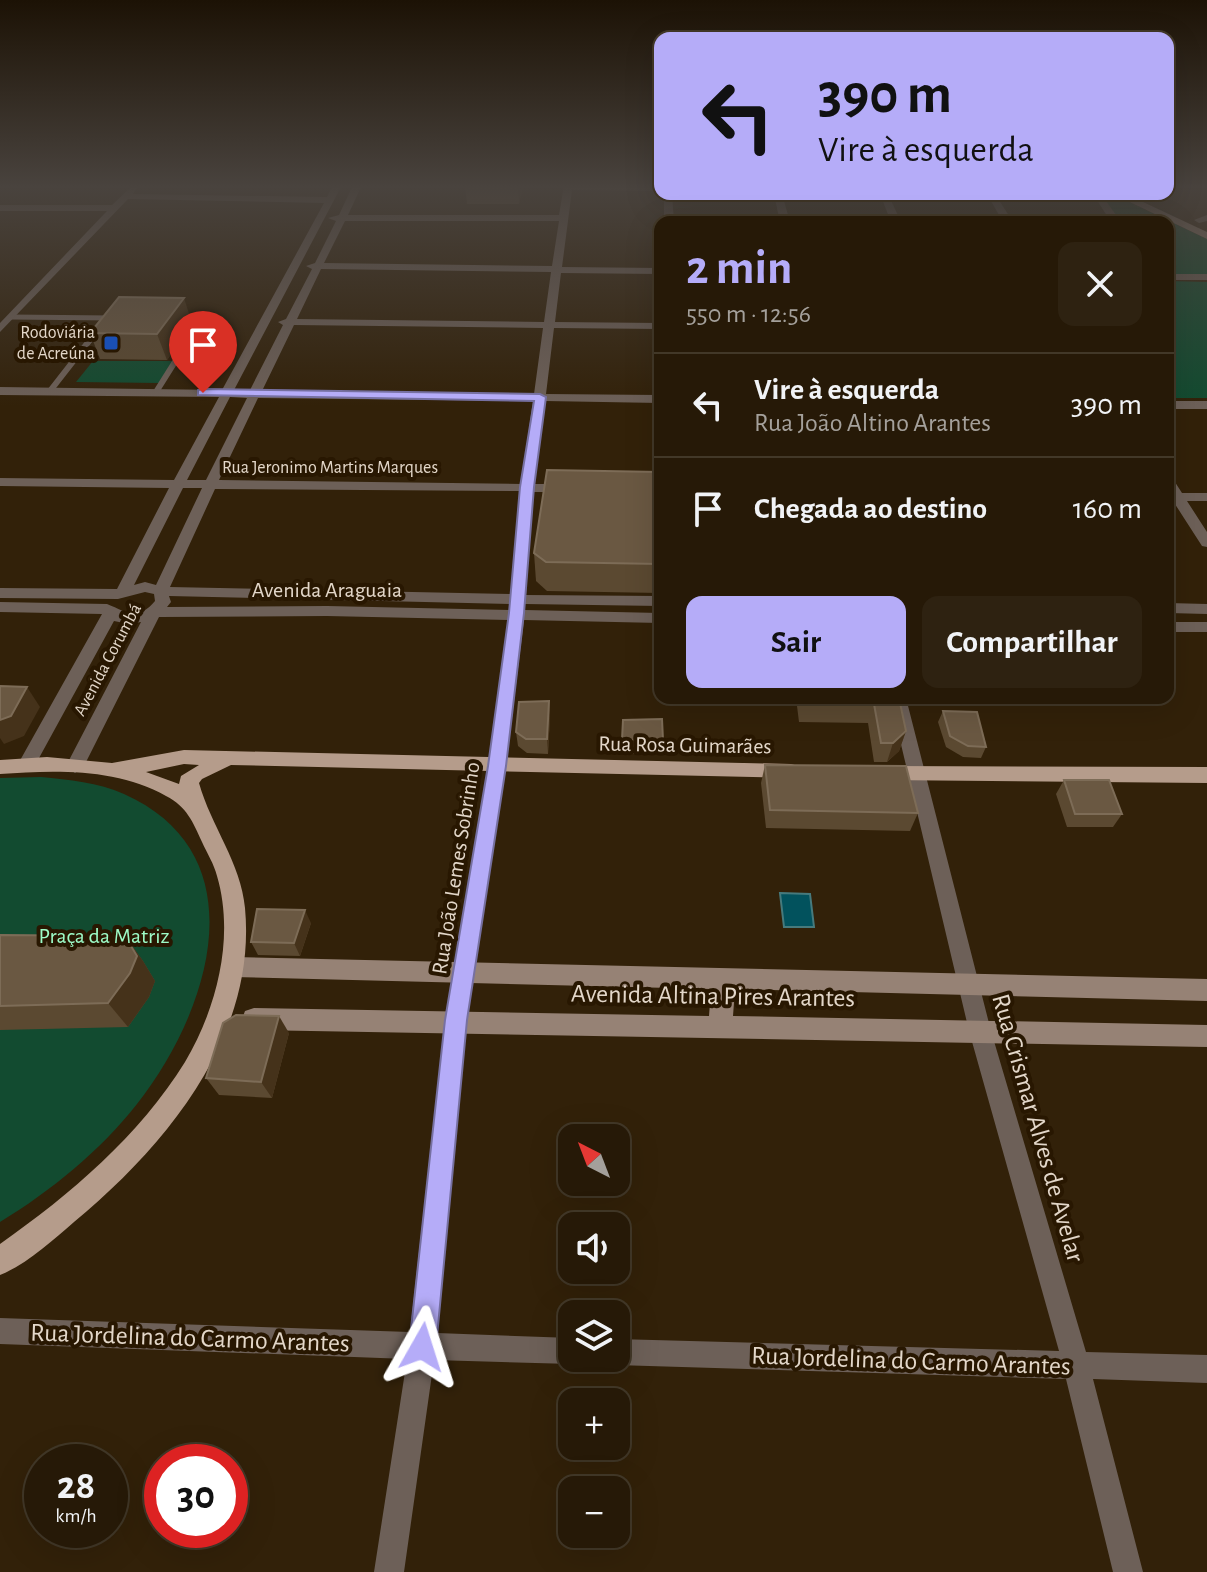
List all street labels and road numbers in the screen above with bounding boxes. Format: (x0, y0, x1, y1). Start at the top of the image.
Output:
street label: Rua Jeronimo Martins Marques (222, 459, 438, 477)
street label: Avenida Araguaia (252, 579, 402, 601)
street label: Avenida Corumbá (71, 601, 145, 719)
street label: Rua Rosa Guimarães (598, 732, 772, 758)
street label: Rua João Lemes Sobrinho (428, 760, 484, 976)
street label: Avenida Altina Pires Arantes (571, 981, 855, 1011)
street label: Rua Crismar Alves de Avelar (987, 991, 1089, 1266)
street label: Rua Jordelina do Carmo Arantes (30, 1319, 350, 1357)
street label: Rua Jordelina do Carmo Arantes (751, 1342, 1071, 1380)

